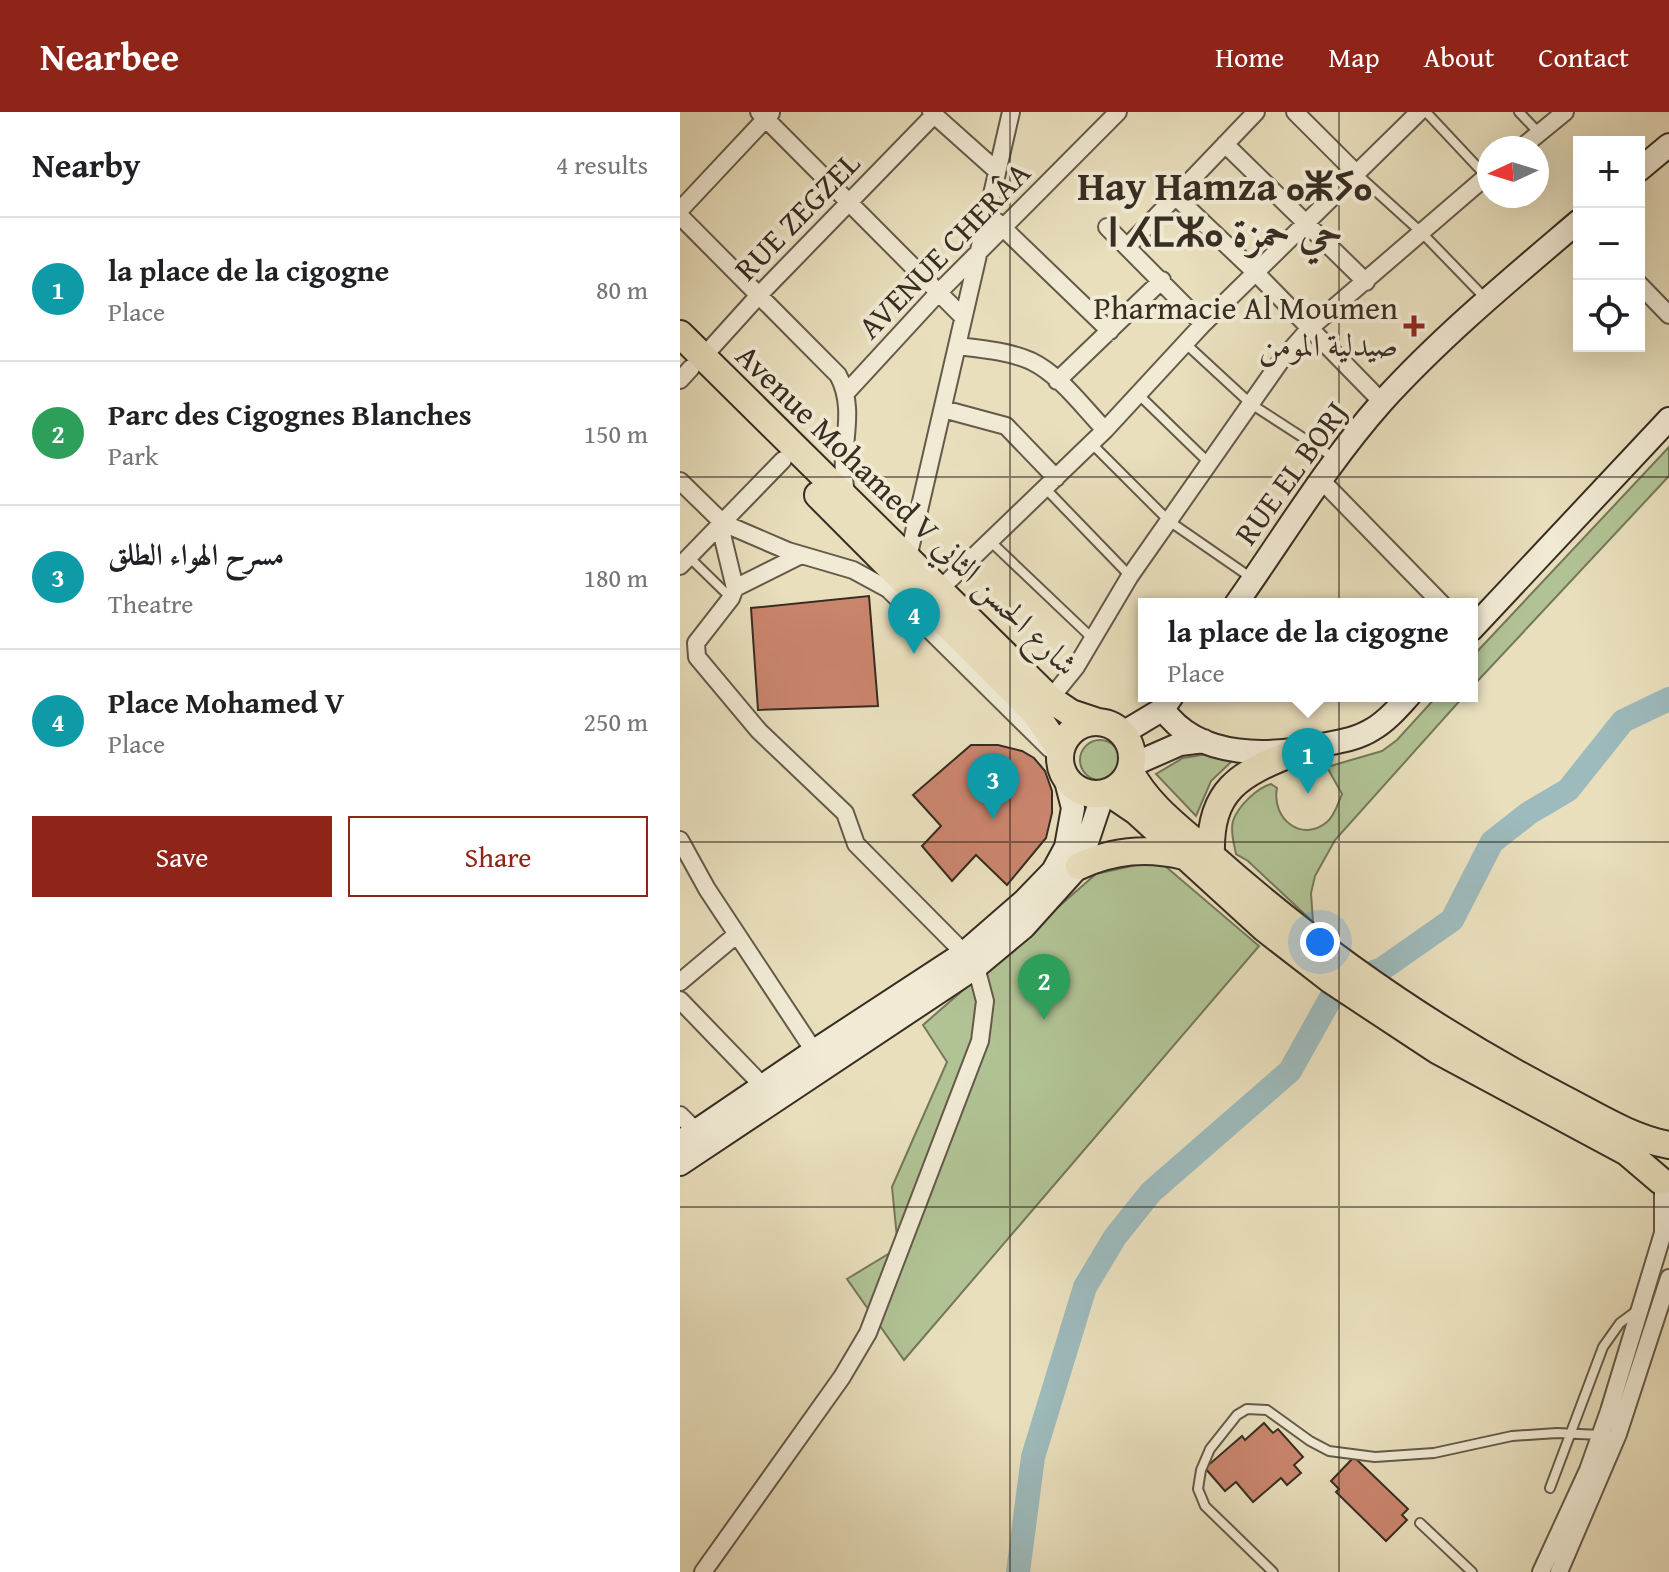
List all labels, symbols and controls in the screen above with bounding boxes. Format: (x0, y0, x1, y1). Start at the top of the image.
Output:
text: Nearbee (40, 28, 179, 84)
text: Home (1215, 36, 1284, 77)
text: Map (1328, 36, 1380, 77)
text: About (1424, 36, 1494, 77)
text: Contact (1538, 36, 1629, 77)
north arrow (1477, 136, 1549, 208)
map controls (1573, 136, 1645, 352)
button: + (1573, 136, 1645, 208)
text: Nearby (32, 140, 141, 189)
street label: RUE ZEGZEL (723, 140, 871, 291)
text: 4 results (556, 145, 648, 184)
street label: AVENUE CHERÂA (846, 150, 1041, 349)
district label: Hay Hamza ⴰⵥⵢⴰ ⵏ ⵃⵎⵣⴰ حي حمزة (1077, 156, 1373, 265)
button: − (1573, 208, 1645, 280)
text: la place de la cigogne (108, 248, 389, 292)
text: 1 (51, 270, 65, 309)
text: 80 m (596, 270, 648, 309)
button: locate (1573, 280, 1645, 352)
place label: Pharmacie Al Moumen صيدلية المومن (1094, 284, 1398, 368)
text: Place (108, 292, 165, 331)
marker: Pharmacie Al Moumen صيدلية المومن (1405, 317, 1423, 335)
street label: Avenue Mohamed V شارع الحسن الثاني (723, 333, 1089, 689)
street label: RUE EL BORJ (1222, 391, 1359, 554)
text: Parc des Cigognes Blanches (108, 392, 472, 436)
text: 2 (51, 414, 65, 453)
text: 150 m (583, 414, 648, 453)
text: Park (108, 436, 158, 475)
text: مسرح الهواء الطلق (108, 532, 284, 576)
text: 3 (51, 558, 65, 597)
text: 180 m (583, 558, 648, 597)
text: Theatre (108, 584, 193, 623)
pin: 4 (888, 588, 940, 654)
popup (1138, 598, 1478, 702)
text: la place de la cigogne (1167, 609, 1449, 653)
text: Place (1167, 653, 1225, 692)
text: Place Mohamed V (108, 680, 345, 724)
text: 4 (51, 702, 65, 741)
text: 250 m (583, 702, 648, 741)
text: Place (108, 724, 165, 763)
pin: 1 (1282, 728, 1334, 794)
pin: 3 (967, 753, 1019, 819)
button: Save (32, 816, 332, 897)
button: Share (348, 816, 648, 897)
your location (1300, 922, 1340, 962)
pin: 2 (1018, 954, 1070, 1020)

